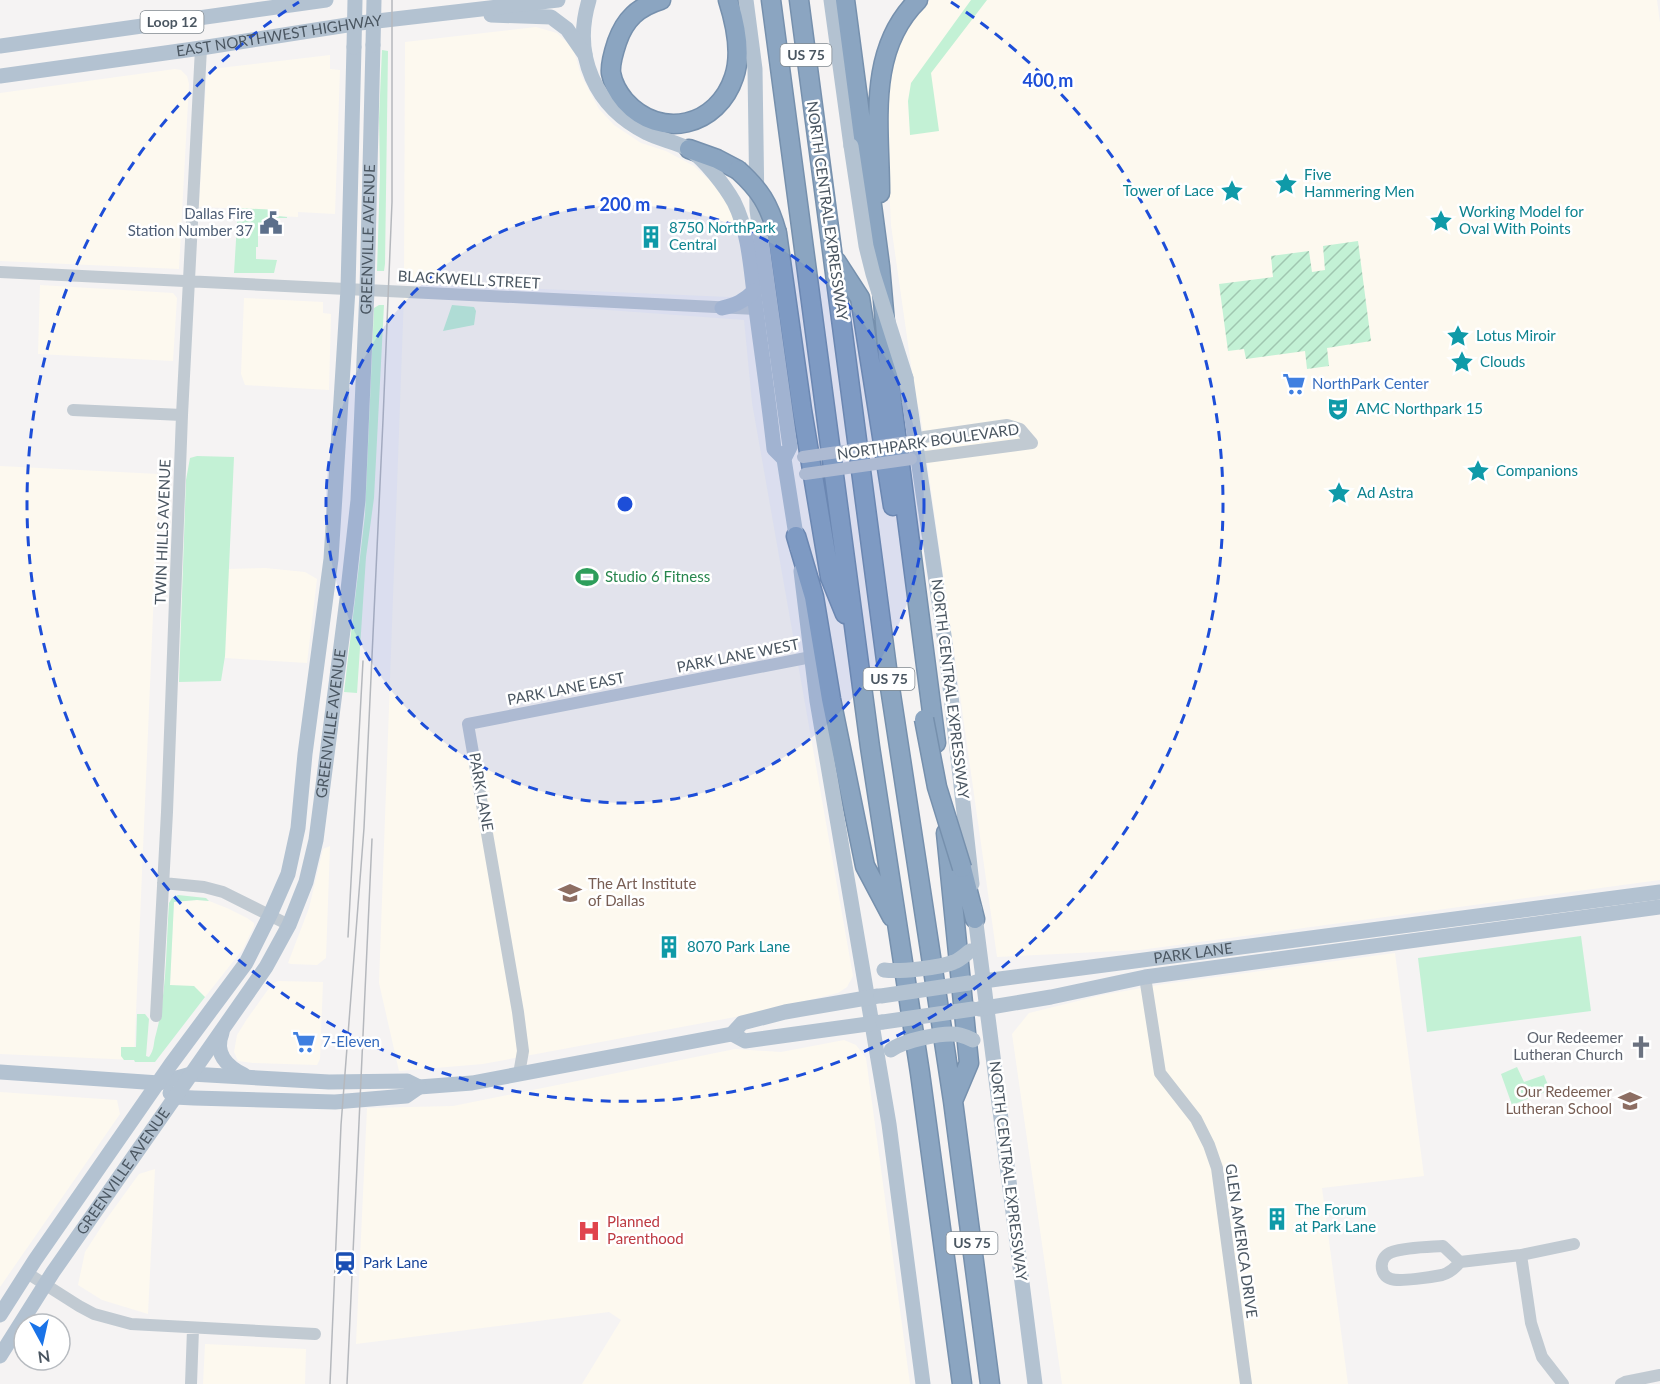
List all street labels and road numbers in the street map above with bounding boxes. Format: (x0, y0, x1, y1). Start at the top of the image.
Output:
street label: EAST NORTHWEST HIGHWAY (175, 10, 384, 59)
road number: Loop 12 (140, 11, 204, 33)
road number: US 75 (780, 44, 832, 66)
street label: NORTH CENTRAL EXPRESSWAY (804, 100, 852, 322)
street label: GREENVILLE AVENUE (356, 164, 378, 315)
street label: BLACKWELL STREET (397, 266, 541, 292)
street label: NORTHPARK BOULEVARD (836, 419, 1020, 463)
street label: TWIN HILLS AVENUE (150, 459, 174, 605)
street label: NORTH CENTRAL EXPRESSWAY (929, 578, 973, 800)
street label: PARK LANE WEST (675, 634, 801, 676)
street label: GREENVILLE AVENUE (311, 648, 348, 799)
street label: PARK LANE EAST (506, 668, 626, 708)
road number: US 75 (864, 668, 914, 690)
street label: PARK LANE (466, 751, 498, 833)
street label: PARK LANE (1152, 938, 1234, 967)
street label: NORTH CENTRAL EXPRESSWAY (987, 1060, 1031, 1282)
street label: GREENVILLE AVENUE (72, 1104, 173, 1238)
street label: GLEN AMERICA DRIVE (1222, 1162, 1262, 1319)
road number: US 75 (946, 1232, 998, 1254)

